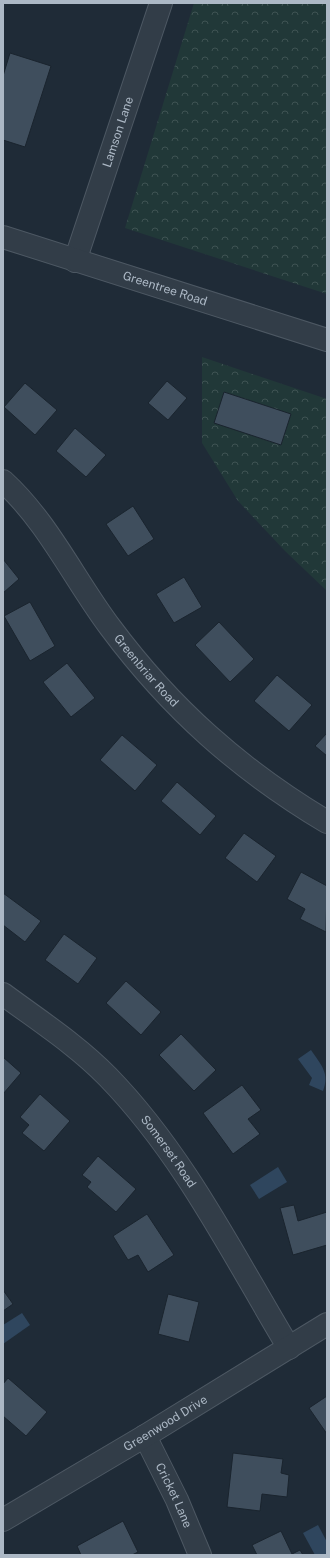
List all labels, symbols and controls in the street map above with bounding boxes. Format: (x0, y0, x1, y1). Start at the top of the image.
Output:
street label: Lamson Lane (100, 95, 136, 169)
street label: Greentree Road (121, 269, 209, 308)
street label: Greenbriar Road (111, 631, 181, 710)
street label: Somerset Road (138, 1113, 199, 1190)
street label: Greenwood Drive (121, 1392, 210, 1454)
street label: Cricket Lane (153, 1461, 195, 1530)

